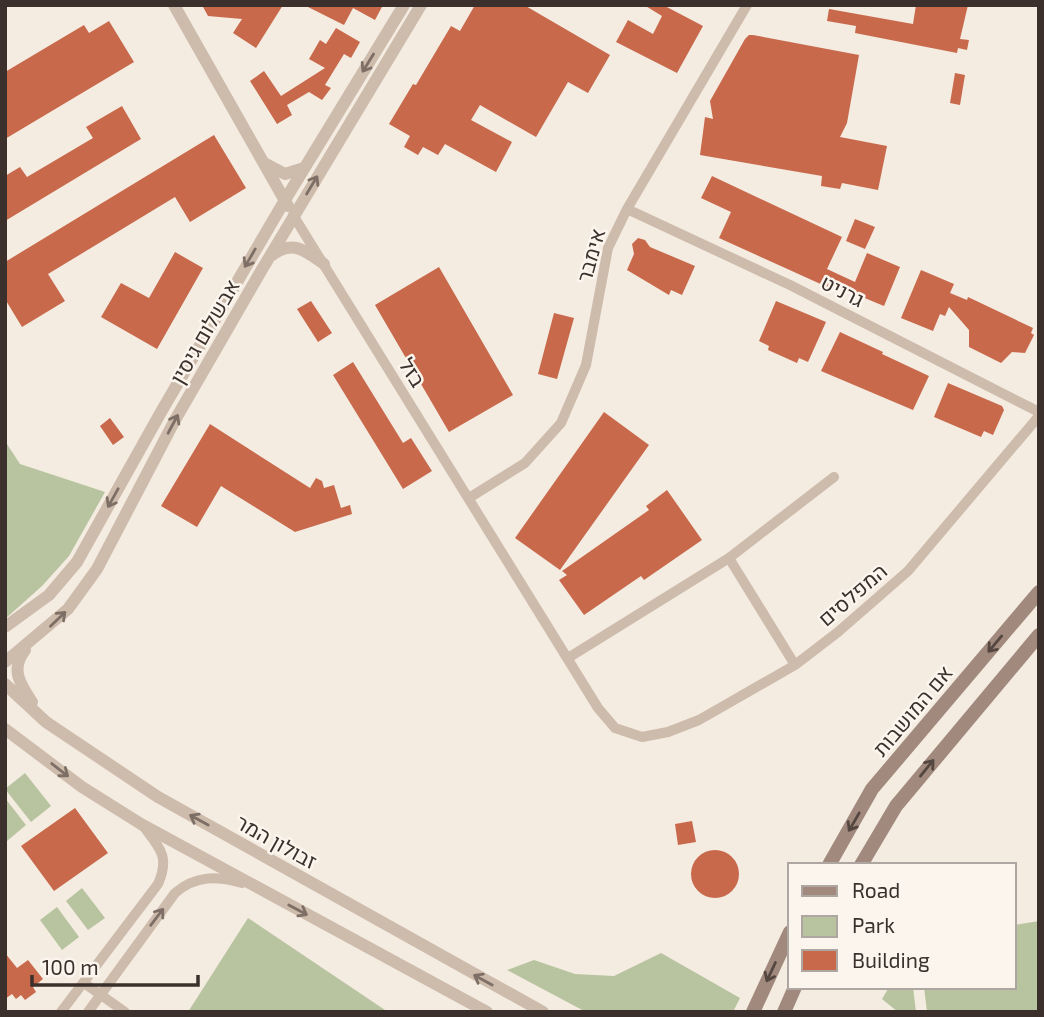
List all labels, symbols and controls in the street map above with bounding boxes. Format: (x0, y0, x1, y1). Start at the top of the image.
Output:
one-way arrow (361, 53, 375, 73)
one-way arrow (305, 175, 319, 195)
street label: אימבר (570, 225, 610, 285)
one-way arrow (243, 248, 257, 268)
street label: גרניט (817, 269, 869, 311)
street label: אבשלום גיסין (164, 274, 244, 388)
street label: בזל (395, 353, 431, 391)
one-way arrow (167, 414, 181, 435)
one-way arrow (105, 487, 119, 507)
street label: המפלסים (813, 557, 891, 631)
one-way arrow (49, 610, 66, 627)
one-way arrow (987, 635, 1003, 653)
street label: אם המושבות (867, 660, 957, 760)
one-way arrow (919, 759, 935, 777)
one-way arrow (50, 762, 68, 777)
street label: זבולון המר (232, 809, 322, 873)
one-way arrow (847, 811, 861, 831)
one-way arrow (189, 813, 210, 826)
legend (788, 863, 1016, 989)
text: Road (852, 877, 900, 902)
one-way arrow (287, 903, 307, 917)
one-way arrow (149, 908, 164, 927)
text: Park (852, 912, 895, 937)
scale bar (32, 944, 198, 988)
text: Building (852, 947, 930, 972)
text: 100 m (42, 954, 99, 979)
one-way arrow (764, 961, 777, 982)
one-way arrow (473, 973, 493, 987)

